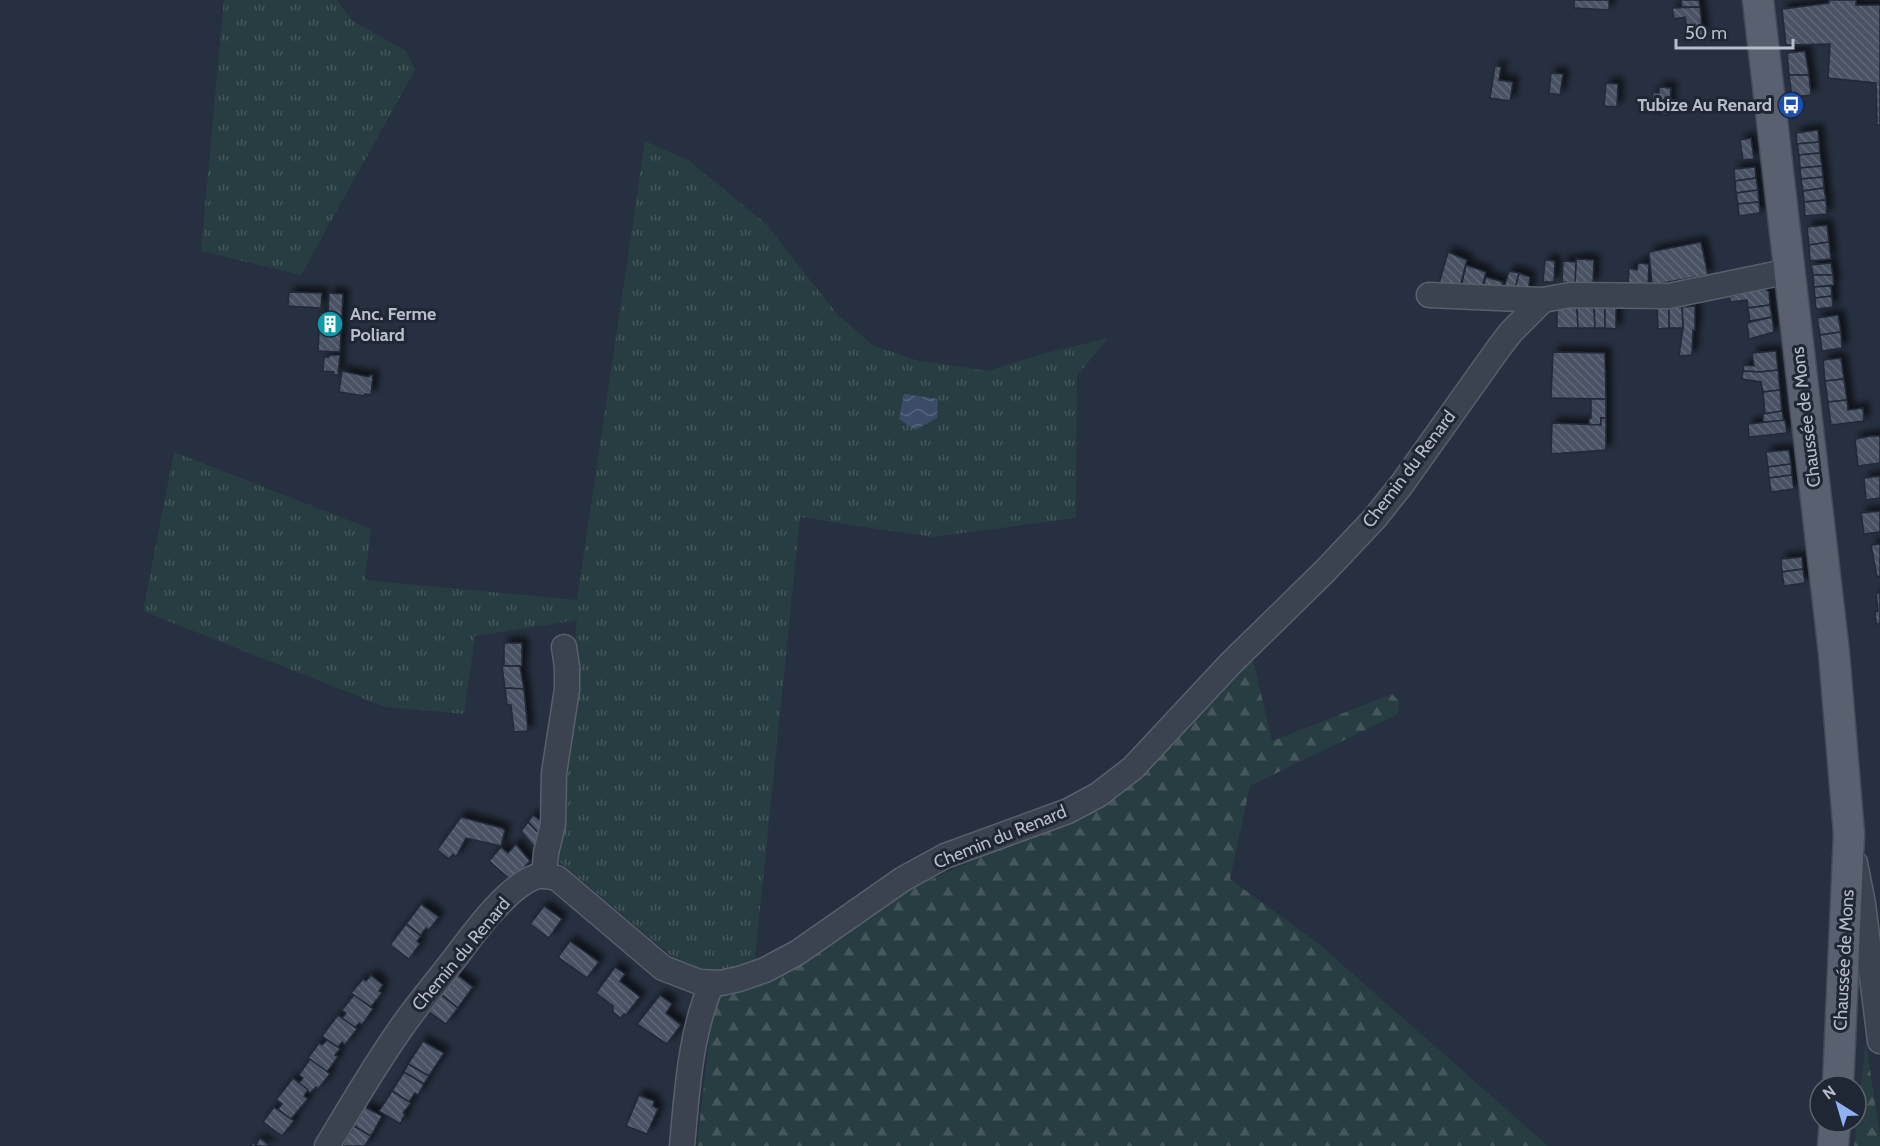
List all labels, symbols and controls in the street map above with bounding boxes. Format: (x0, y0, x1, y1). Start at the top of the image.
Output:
scale bar (1676, 12, 1793, 50)
text: 50 m (1685, 22, 1727, 44)
bus stop icon: Tubize Au Renard (1776, 90, 1806, 120)
place label: Tubize Au Renard (1637, 94, 1772, 116)
place label: Anc. Ferme Poliard (350, 303, 436, 346)
building icon: Anc. Ferme Poliard (315, 309, 345, 339)
street label: Chaussée de Mons (1786, 345, 1826, 489)
street label: Chemin du Renard (1358, 406, 1460, 532)
street label: Chemin du Renard (930, 800, 1070, 874)
street label: Chaussée de Mons (1829, 889, 1859, 1031)
street label: Chemin du Renard (407, 893, 515, 1015)
north arrow (1808, 1074, 1868, 1134)
text: N (1819, 1081, 1840, 1103)

